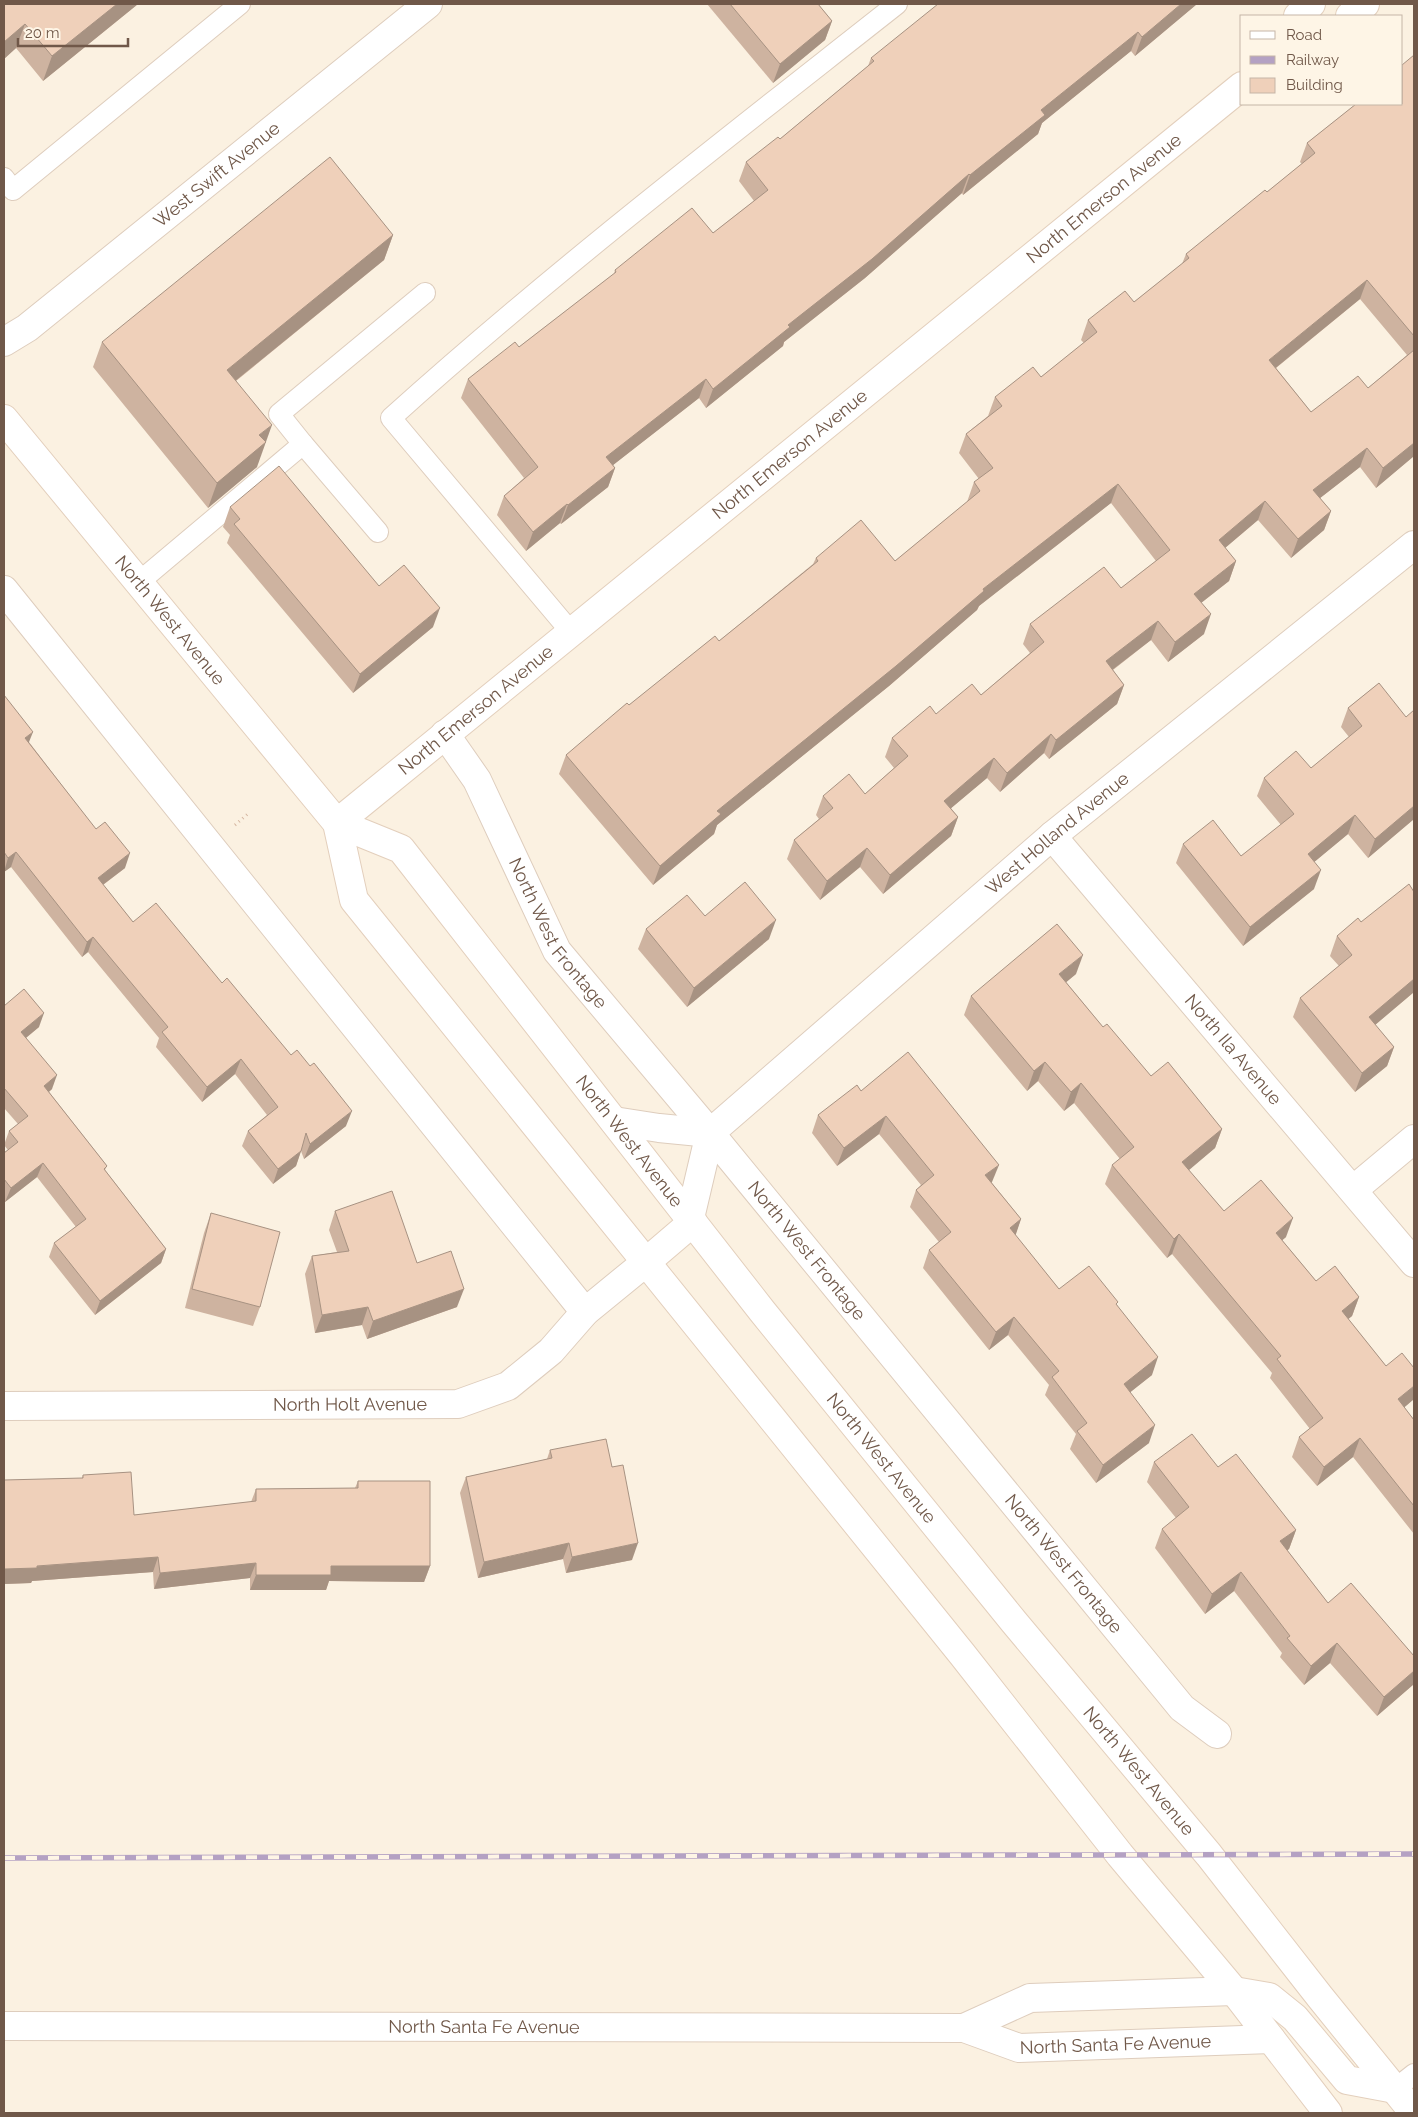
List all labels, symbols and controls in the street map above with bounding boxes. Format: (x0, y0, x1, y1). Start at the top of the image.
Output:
scale bar (18, 15, 128, 47)
legend (1240, 15, 1403, 105)
text: 20 m (25, 24, 60, 42)
text: Road (1286, 26, 1322, 44)
text: Railway (1286, 51, 1339, 69)
text: Building (1286, 76, 1343, 94)
street label: West Swift Avenue (149, 117, 284, 231)
street label: North Emerson Avenue (1022, 129, 1186, 267)
street label: North Emerson Avenue (708, 384, 871, 523)
street label: North West Avenue (111, 551, 230, 689)
street label: North Emerson Avenue (394, 640, 557, 779)
street label: West Holland Avenue (981, 767, 1133, 899)
street label: North West Frontage (505, 854, 612, 1013)
street label: North Ila Avenue (1181, 990, 1286, 1109)
street label: North West Avenue (572, 1071, 688, 1211)
street label: North West Frontage (744, 1177, 871, 1325)
street label: North West Avenue (823, 1389, 941, 1528)
street label: North Holt Avenue (273, 1393, 427, 1415)
street label: North West Frontage (1001, 1490, 1127, 1638)
street label: North West Avenue (1079, 1702, 1199, 1840)
street label: North Santa Fe Avenue (388, 2016, 580, 2037)
street label: North Santa Fe Avenue (1019, 2030, 1212, 2058)

